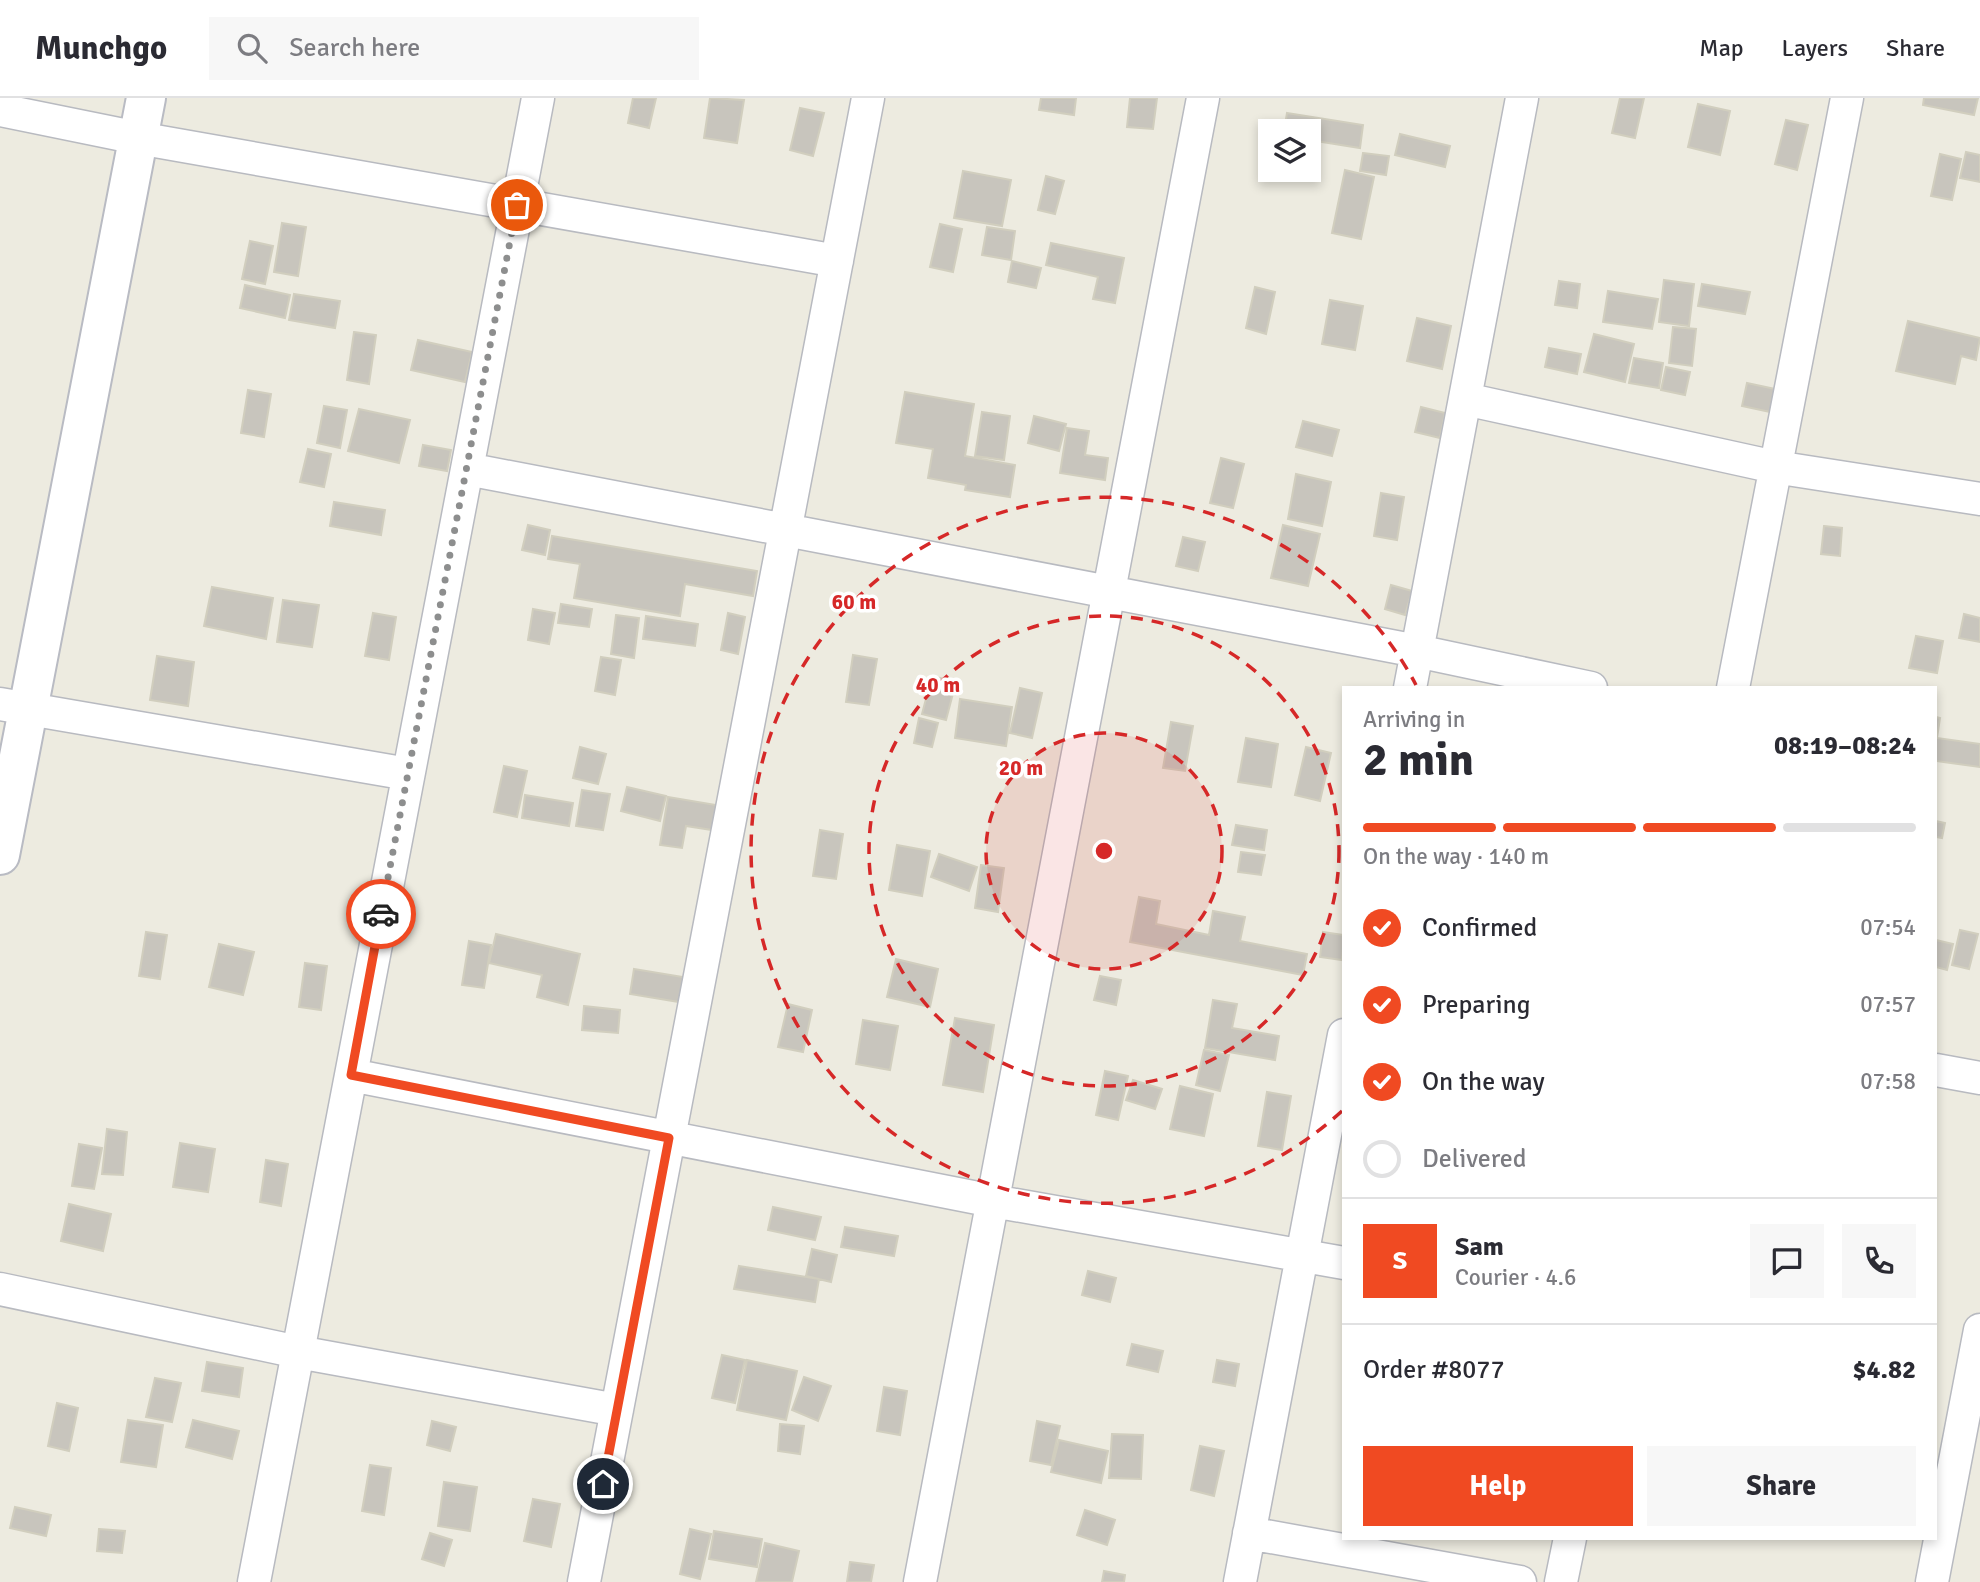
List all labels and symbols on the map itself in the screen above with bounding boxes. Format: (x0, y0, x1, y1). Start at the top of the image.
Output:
pin (487, 175, 547, 235)
text: 60 m (832, 589, 876, 615)
text: 40 m (916, 672, 960, 698)
text: 20 m (999, 755, 1043, 781)
centre of rings (1092, 839, 1116, 863)
courier (346, 879, 416, 949)
pin (573, 1454, 633, 1514)

